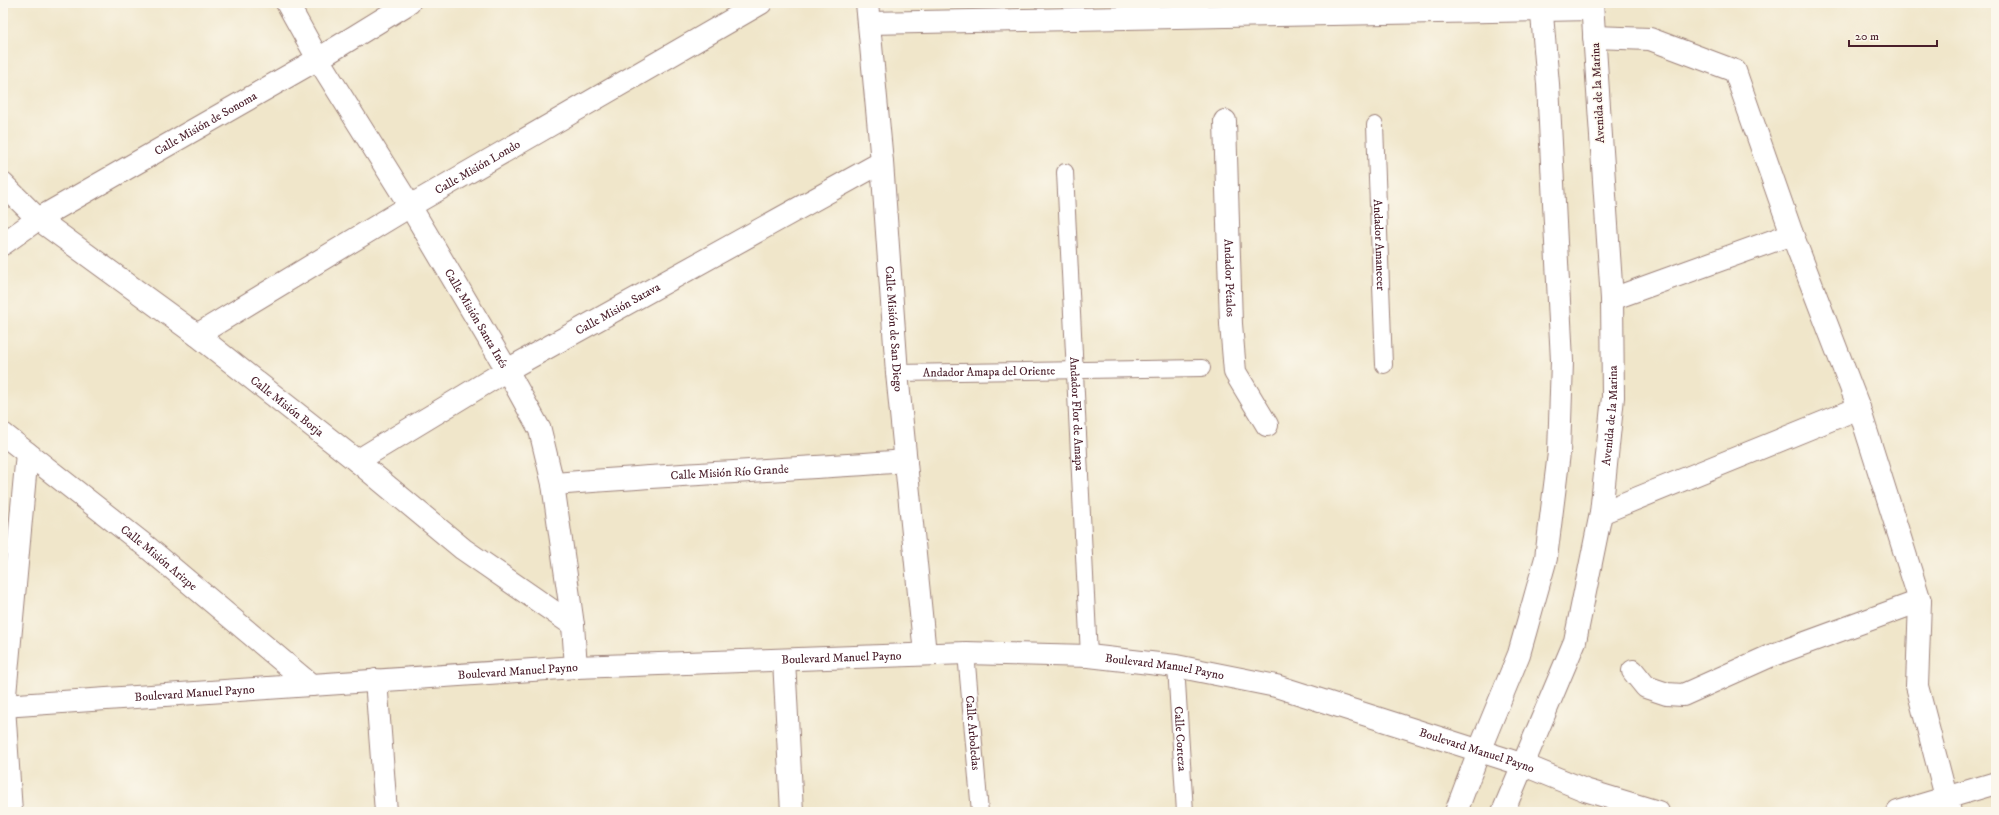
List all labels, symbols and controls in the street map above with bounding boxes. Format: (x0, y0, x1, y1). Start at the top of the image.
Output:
scale bar (1849, 22, 1937, 48)
text: 20 m (1855, 29, 1879, 44)
street label: Avenida de la Marina (1588, 42, 1608, 144)
street label: Calle Misión de Sonoma (152, 88, 260, 158)
street label: Calle Misión Londo (432, 136, 523, 198)
street label: Andador Amanecer (1370, 199, 1389, 291)
street label: Andador Pétalos (1221, 239, 1238, 317)
street label: Calle Misión de San Diego (882, 265, 906, 393)
street label: Calle Misión Santa Inés (441, 266, 512, 371)
street label: Calle Misión Satava (573, 279, 663, 338)
street label: Andador Flor de Amapa (1067, 356, 1087, 472)
street label: Andador Amapa del Oriente (923, 363, 1055, 380)
street label: Avenida de la Marina (1598, 365, 1621, 466)
street label: Calle Misión Borja (247, 372, 328, 440)
street label: Calle Misión Río Grande (670, 461, 789, 483)
street label: Calle Misión Arizpe (118, 522, 200, 594)
street label: Boulevard Manuel Payno (781, 648, 902, 667)
street label: Boulevard Manuel Payno (1104, 650, 1226, 683)
street label: Boulevard Manuel Payno (457, 659, 578, 683)
street label: Boulevard Manuel Payno (134, 681, 255, 705)
street label: Calle Arboledas (962, 695, 984, 771)
street label: Calle Corteza (1171, 706, 1190, 773)
street label: Boulevard Manuel Payno (1417, 725, 1537, 776)

